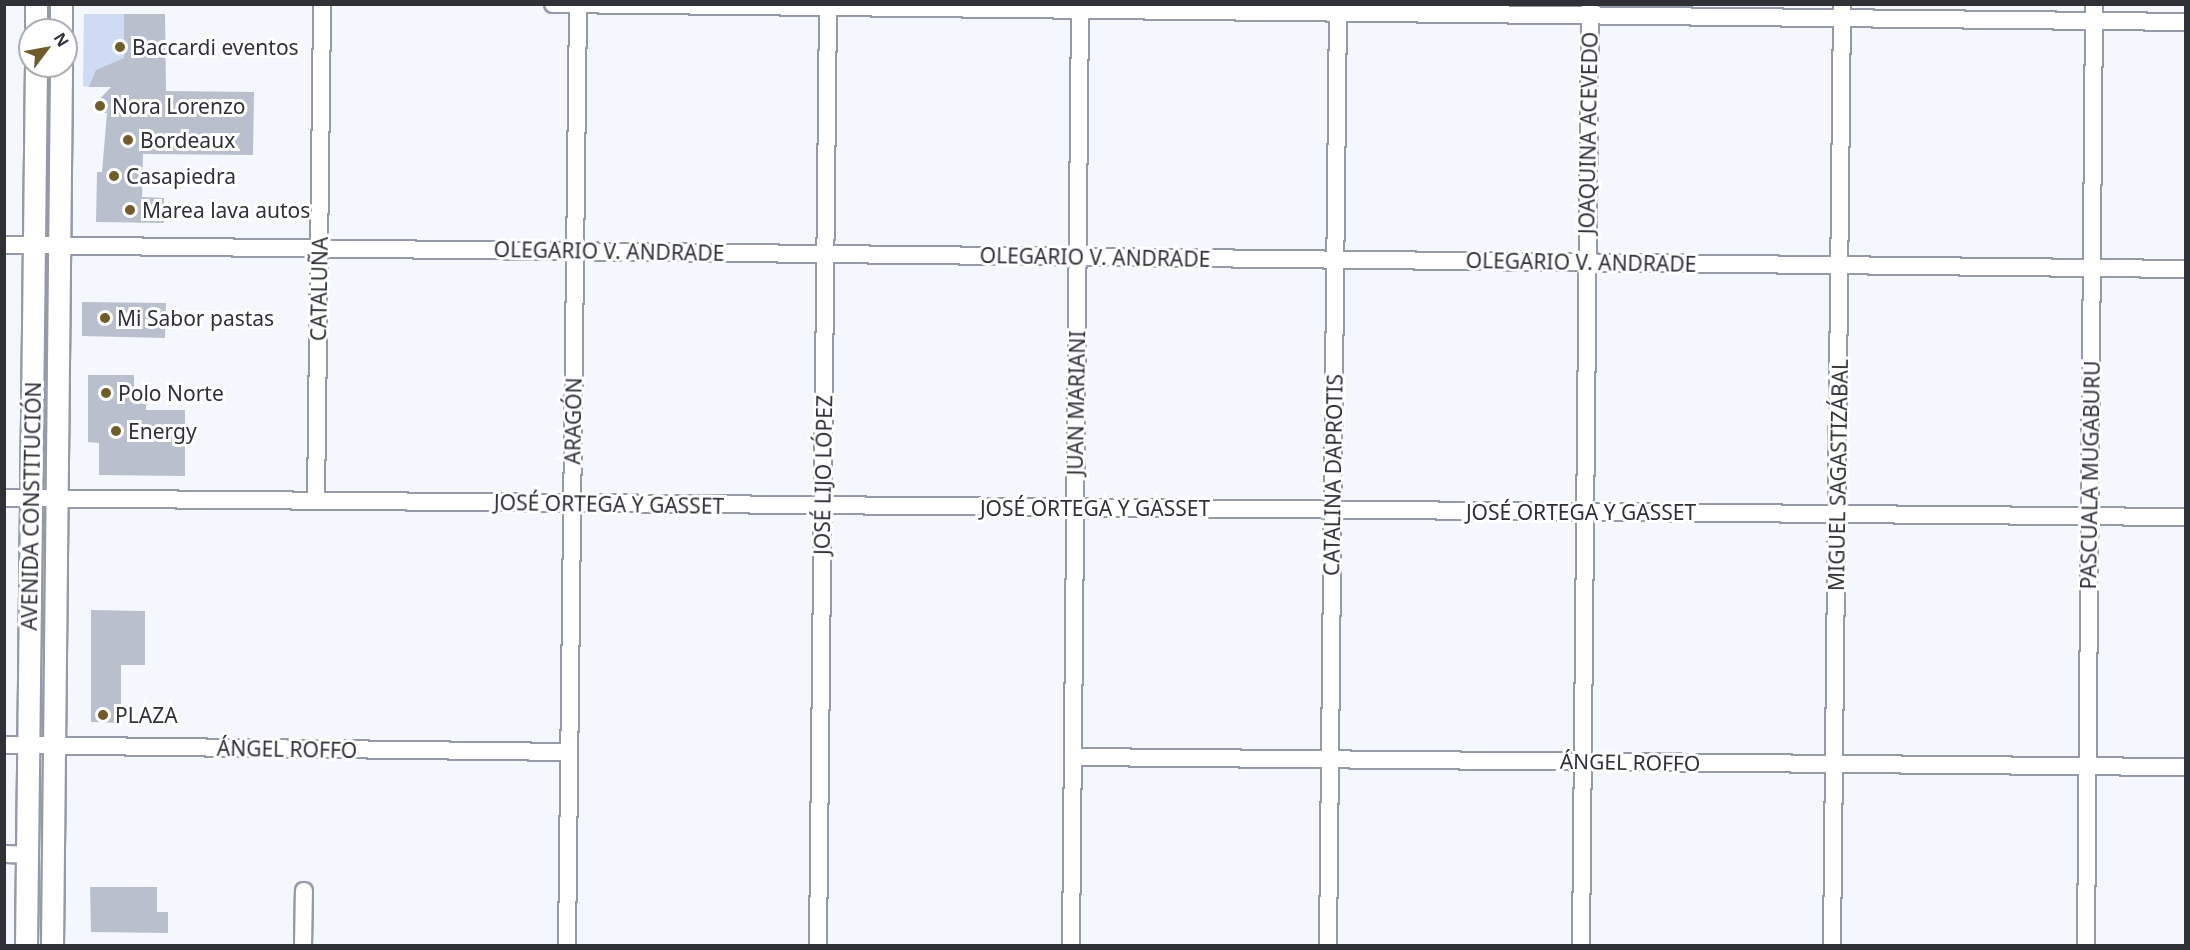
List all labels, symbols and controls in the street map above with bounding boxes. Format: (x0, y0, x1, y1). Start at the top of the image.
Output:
north arrow (18, 18, 78, 78)
text: N (49, 28, 74, 51)
street label: JOAQUINA ACEVEDO (1574, 32, 1602, 234)
place label: Baccardi eventos (132, 34, 299, 60)
marker: Baccardi eventos (113, 40, 127, 54)
place label: Nora Lorenzo (112, 93, 246, 119)
marker: Nora Lorenzo (93, 99, 107, 113)
place label: Bordeaux (140, 127, 235, 153)
marker: Bordeaux (121, 133, 135, 147)
place label: Casapiedra (126, 163, 236, 189)
marker: Casapiedra (107, 169, 121, 183)
place label: Marea lava autos (142, 197, 310, 223)
marker: Marea lava autos (123, 203, 137, 217)
street label: OLEGARIO V. ANDRADE (493, 236, 725, 266)
street label: CATALUÑA (305, 237, 333, 341)
street label: OLEGARIO V. ANDRADE (979, 242, 1211, 272)
street label: OLEGARIO V. ANDRADE (1465, 247, 1697, 277)
place label: Mi Sabor pastas (117, 305, 274, 331)
marker: Mi Sabor pastas (98, 311, 112, 325)
street label: JUAN MARIANI (1062, 330, 1090, 476)
street label: MIGUEL SAGASTIZÁBAL (1823, 359, 1853, 591)
street label: PASCUALA MUGABURU (2075, 360, 2105, 590)
street label: CATALINA DAPROTIS (1319, 374, 1347, 576)
street label: ARAGÓN (560, 377, 586, 465)
place label: Polo Norte (118, 380, 224, 406)
street label: AVENIDA CONSTITUCIÓN (16, 381, 46, 631)
marker: Polo Norte (99, 386, 113, 400)
street label: JOSÉ LIJO LÓPEZ (809, 395, 837, 555)
place label: Energy (128, 418, 197, 444)
marker: Energy (109, 424, 123, 438)
street label: JOSÉ ORTEGA Y GASSET (494, 489, 724, 519)
street label: JOSÉ ORTEGA Y GASSET (980, 495, 1210, 521)
street label: JOSÉ ORTEGA Y GASSET (1466, 499, 1696, 525)
place label: PLAZA (115, 702, 178, 728)
marker: PLAZA (96, 708, 110, 722)
street label: ÁNGEL ROFFO (217, 735, 357, 763)
street label: ÁNGEL ROFFO (1560, 748, 1700, 776)

